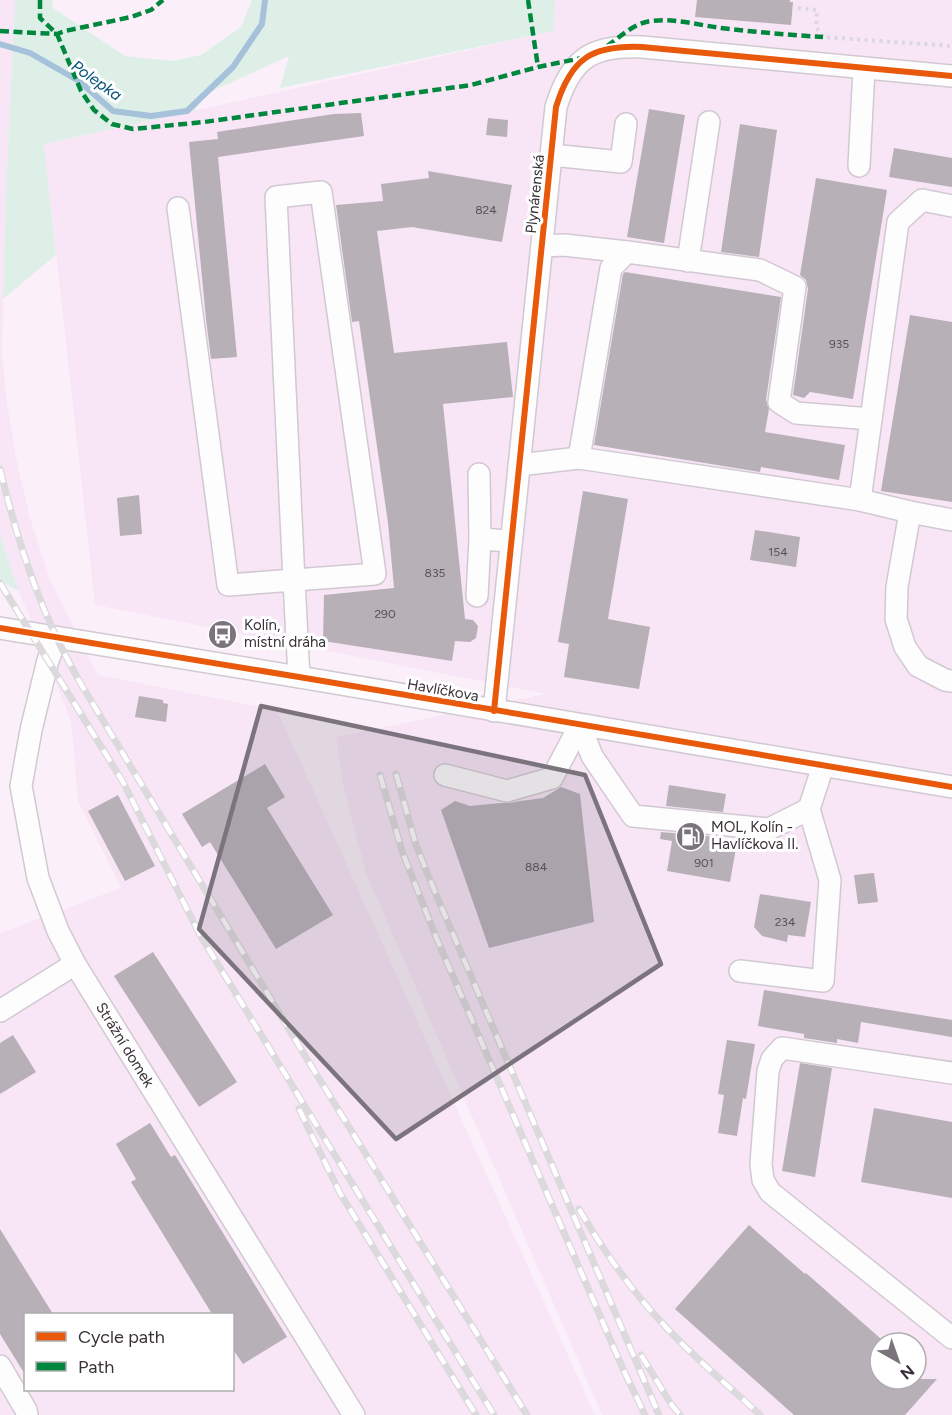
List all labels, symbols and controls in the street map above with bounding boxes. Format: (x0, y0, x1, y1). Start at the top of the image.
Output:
water label: Polepka (68, 56, 126, 105)
street label: Plynárenská (522, 154, 548, 234)
house number: 824 (475, 203, 497, 217)
house number: 935 (829, 337, 849, 351)
house number: 154 (768, 545, 788, 559)
house number: 835 (425, 566, 445, 580)
house number: 290 (374, 607, 396, 621)
place label: Kolín, místní dráha (244, 616, 326, 651)
bus stop icon: Kolín, místní dráha (207, 618, 239, 650)
street label: Havlíčkova (406, 675, 480, 705)
place label: MOL, Kolín - Havlíčkova II. (711, 818, 798, 853)
fuel station icon: MOL, Kolín - Havlíčkova II. (674, 820, 706, 852)
house number: 901 (694, 856, 714, 870)
house number: 884 (525, 860, 548, 874)
house number: 234 (775, 915, 796, 929)
street label: Strážní domek (92, 999, 158, 1091)
legend (24, 1313, 234, 1391)
text: Cycle path (78, 1326, 165, 1348)
north arrow (868, 1331, 928, 1391)
text: Path (78, 1356, 114, 1378)
text: N (896, 1361, 918, 1383)

